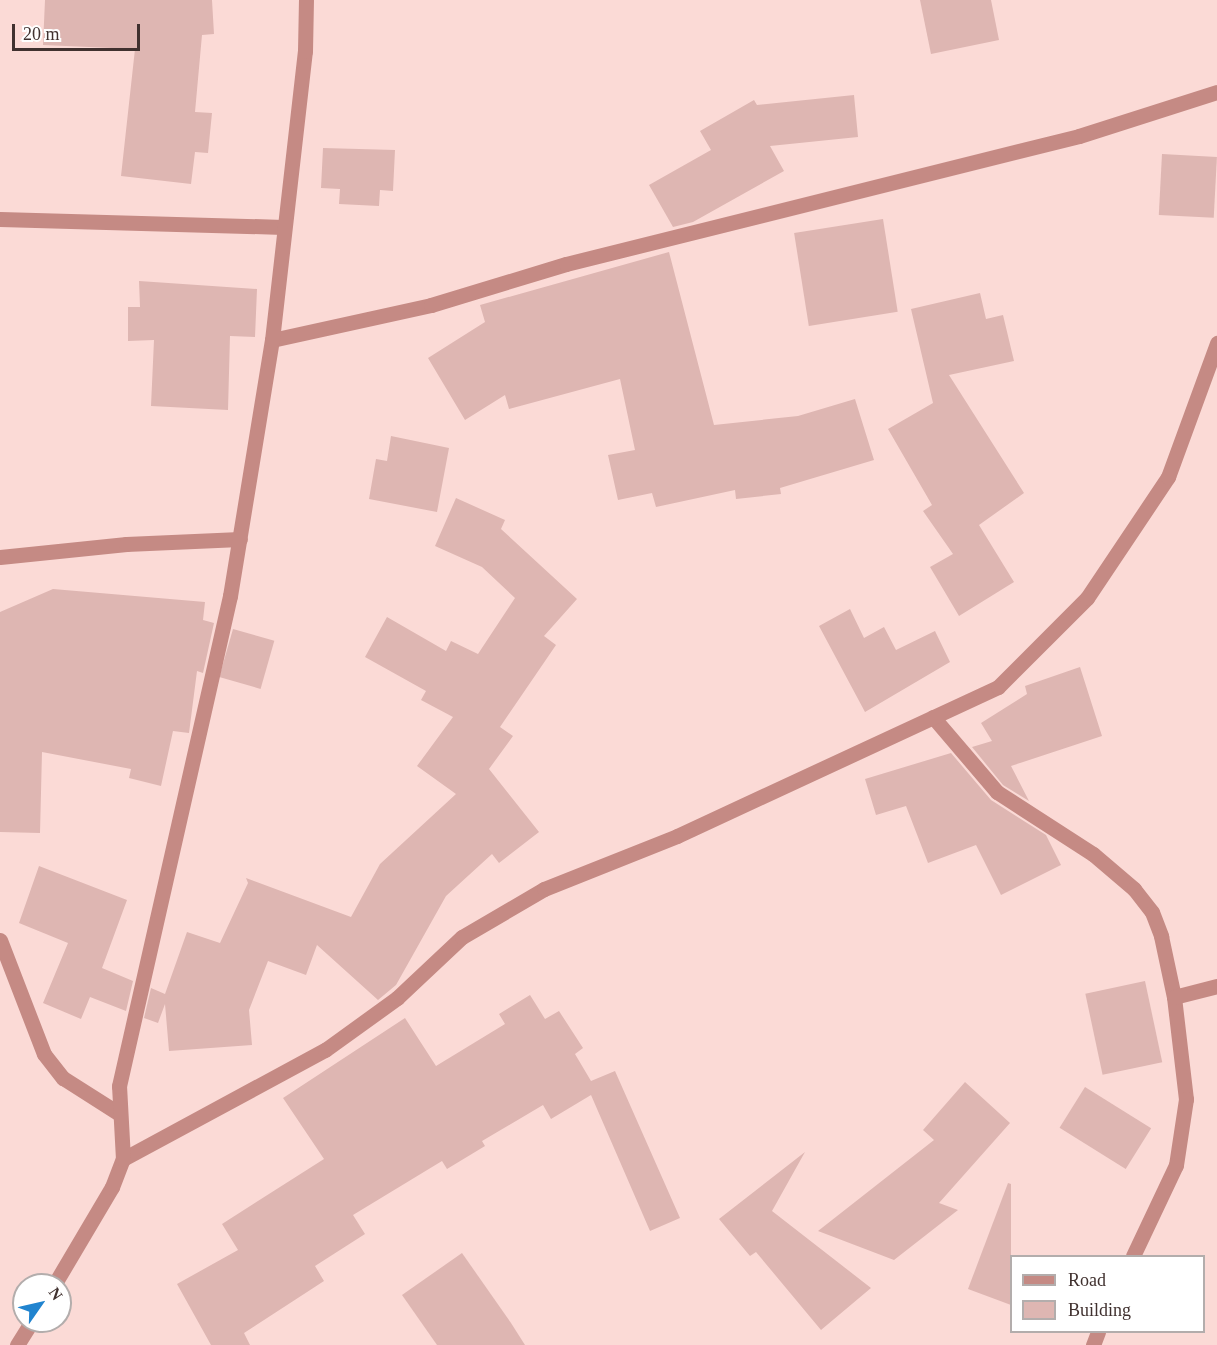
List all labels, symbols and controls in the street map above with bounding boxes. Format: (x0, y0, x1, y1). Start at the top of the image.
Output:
scale bar (15, 12, 142, 50)
text: 20 m (23, 24, 60, 44)
legend (1010, 1255, 1205, 1333)
text: Road (1068, 1270, 1106, 1290)
north arrow (12, 1273, 72, 1333)
text: N (45, 1284, 66, 1303)
text: Building (1068, 1300, 1131, 1320)

